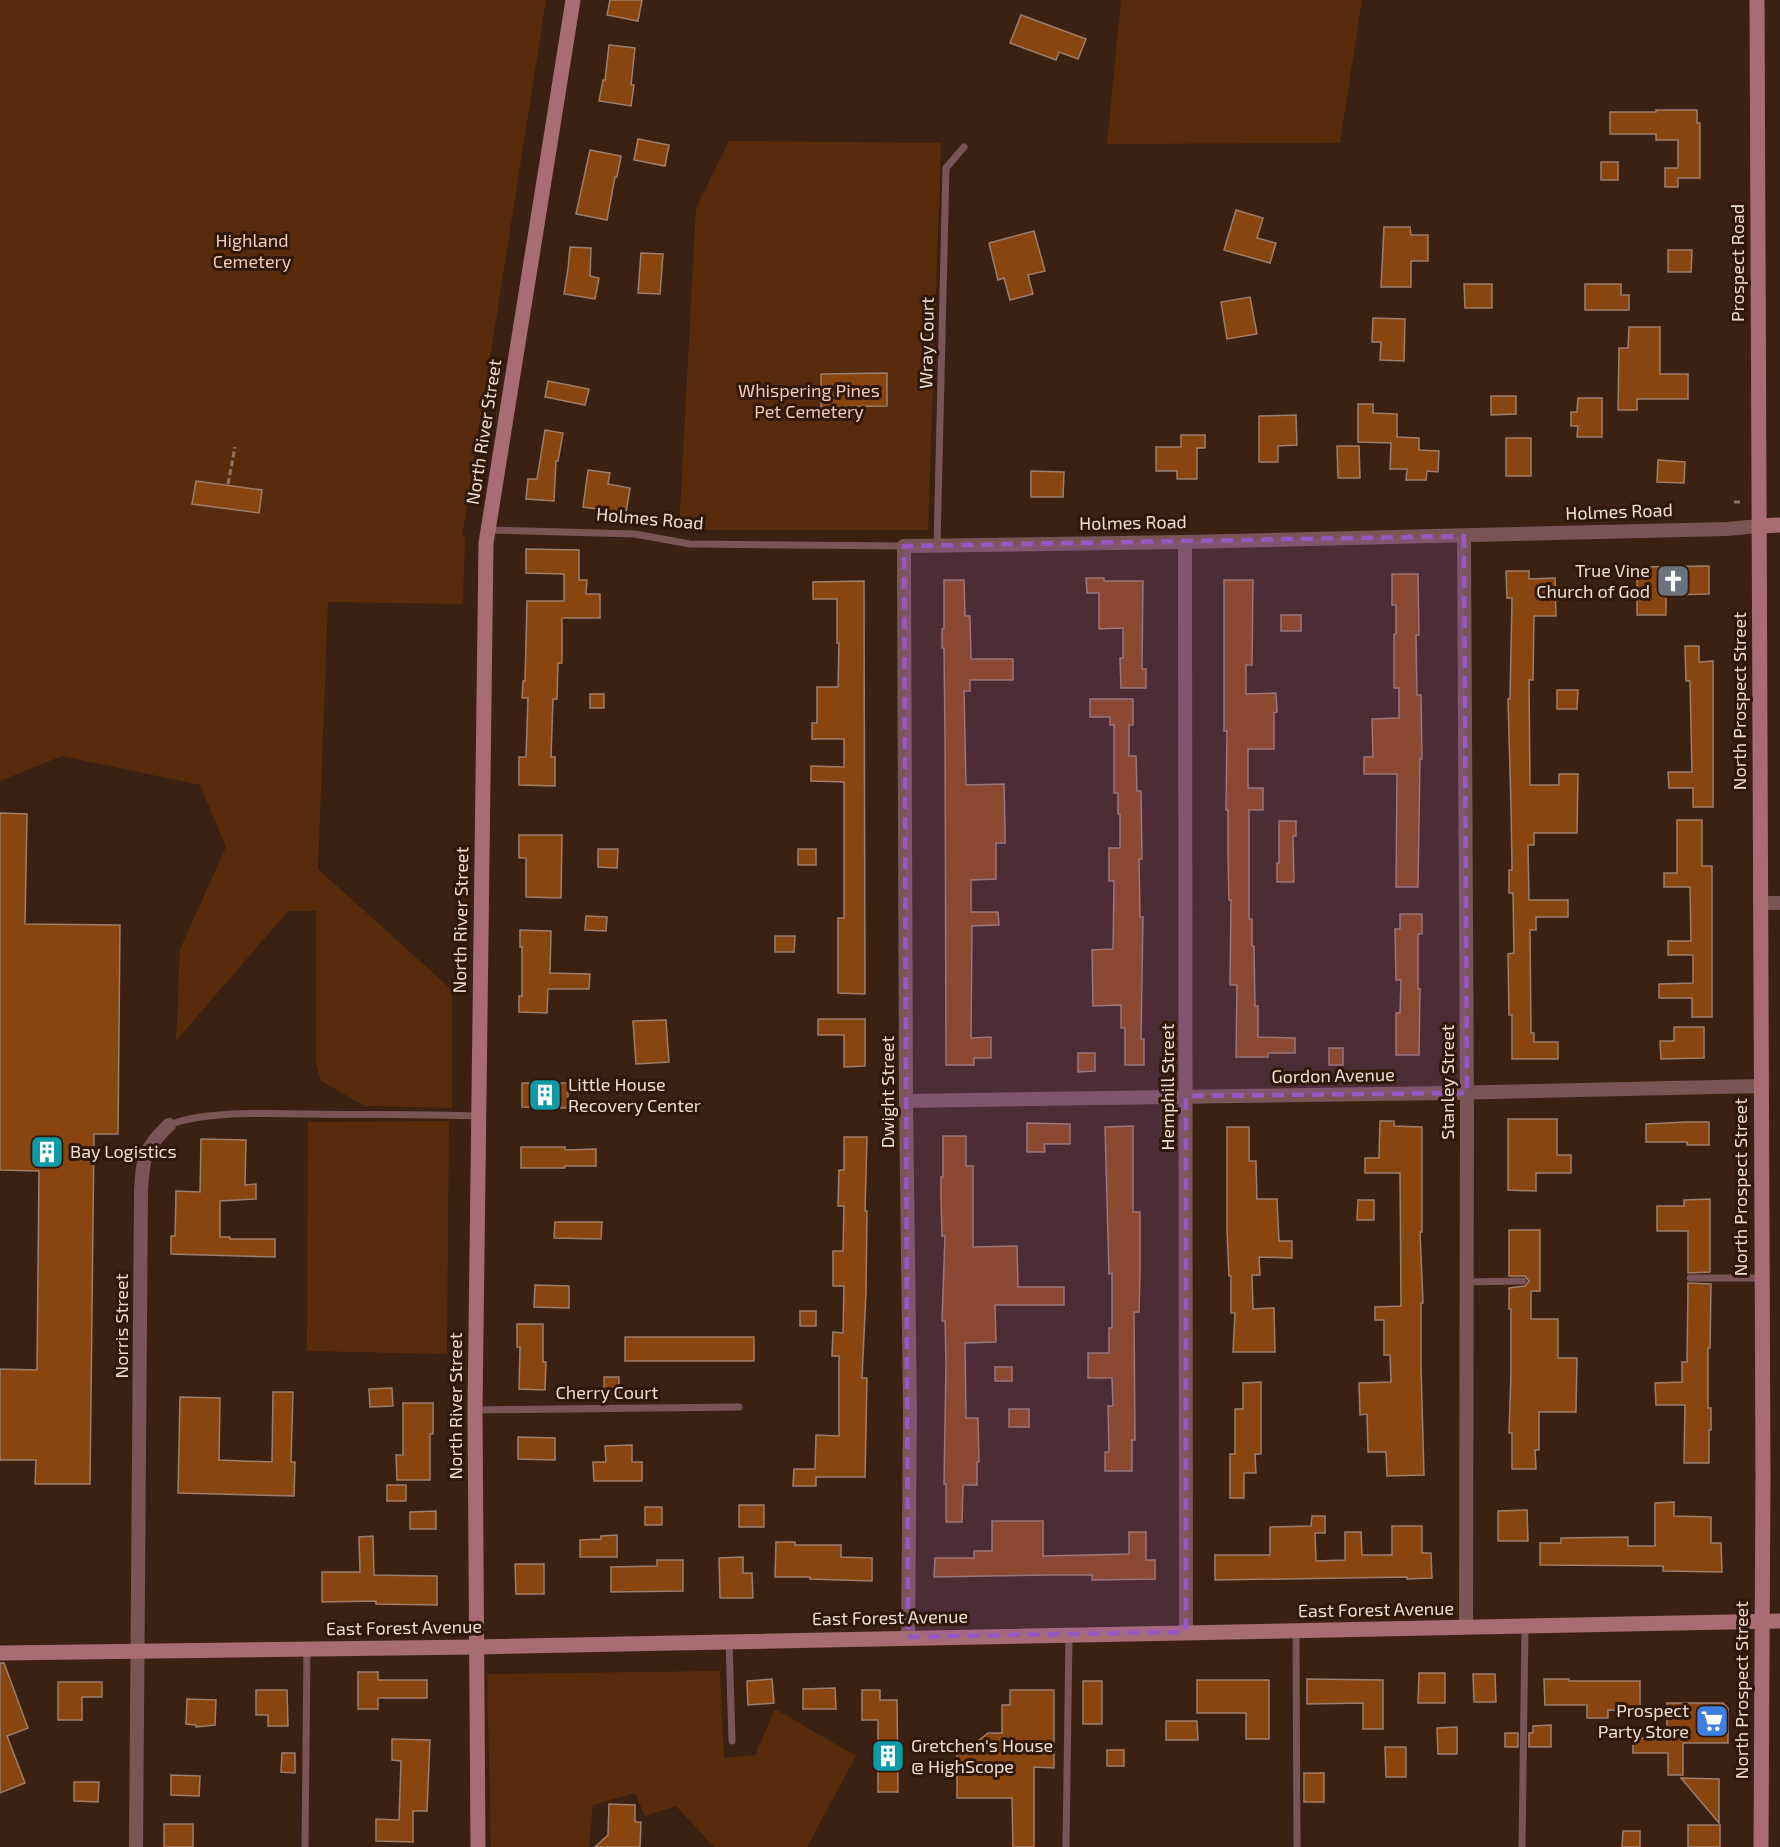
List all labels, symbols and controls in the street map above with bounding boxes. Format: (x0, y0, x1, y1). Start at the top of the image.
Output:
street label: Prospect Road (1726, 204, 1748, 322)
park label: Highland Cemetery (213, 229, 292, 272)
street label: Wray Court (914, 297, 938, 389)
street label: North River Street (461, 357, 505, 506)
park label: Whispering Pines Pet Cemetery (738, 379, 880, 422)
street label: Holmes Road (1565, 498, 1673, 524)
street label: Holmes Road (596, 502, 705, 534)
street label: Holmes Road (1079, 510, 1187, 534)
place label: True Vine Church of God (1536, 559, 1650, 602)
church icon: True Vine Church of God (1655, 563, 1691, 599)
street label: North Prospect Street (1728, 612, 1750, 790)
street label: North River Street (448, 846, 472, 994)
street label: Hemphill Street (1156, 1023, 1178, 1151)
street label: Stanley Street (1436, 1024, 1458, 1140)
street label: Dwight Street (876, 1036, 898, 1148)
street label: Gordon Avenue (1271, 1063, 1395, 1087)
place label: Little House Recovery Center (568, 1073, 701, 1116)
building icon: Little House Recovery Center (527, 1077, 563, 1113)
street label: North Prospect Street (1729, 1098, 1751, 1276)
building icon: Bay Logistics (29, 1134, 65, 1170)
place label: Bay Logistics (70, 1140, 177, 1162)
street label: Norris Street (110, 1273, 132, 1379)
street label: North River Street (444, 1332, 466, 1480)
street label: Cherry Court (556, 1381, 659, 1403)
street label: East Forest Avenue (1298, 1597, 1454, 1621)
street label: North Prospect Street (1730, 1601, 1752, 1779)
street label: East Forest Avenue (812, 1605, 968, 1629)
street label: East Forest Avenue (326, 1615, 482, 1639)
place label: Prospect Party Store (1598, 1699, 1689, 1742)
supermarket icon: Prospect Party Store (1694, 1703, 1730, 1739)
place label: Gretchen's House @ HighScope (911, 1734, 1053, 1777)
building icon: Gretchen's House @ HighScope (870, 1738, 906, 1774)

